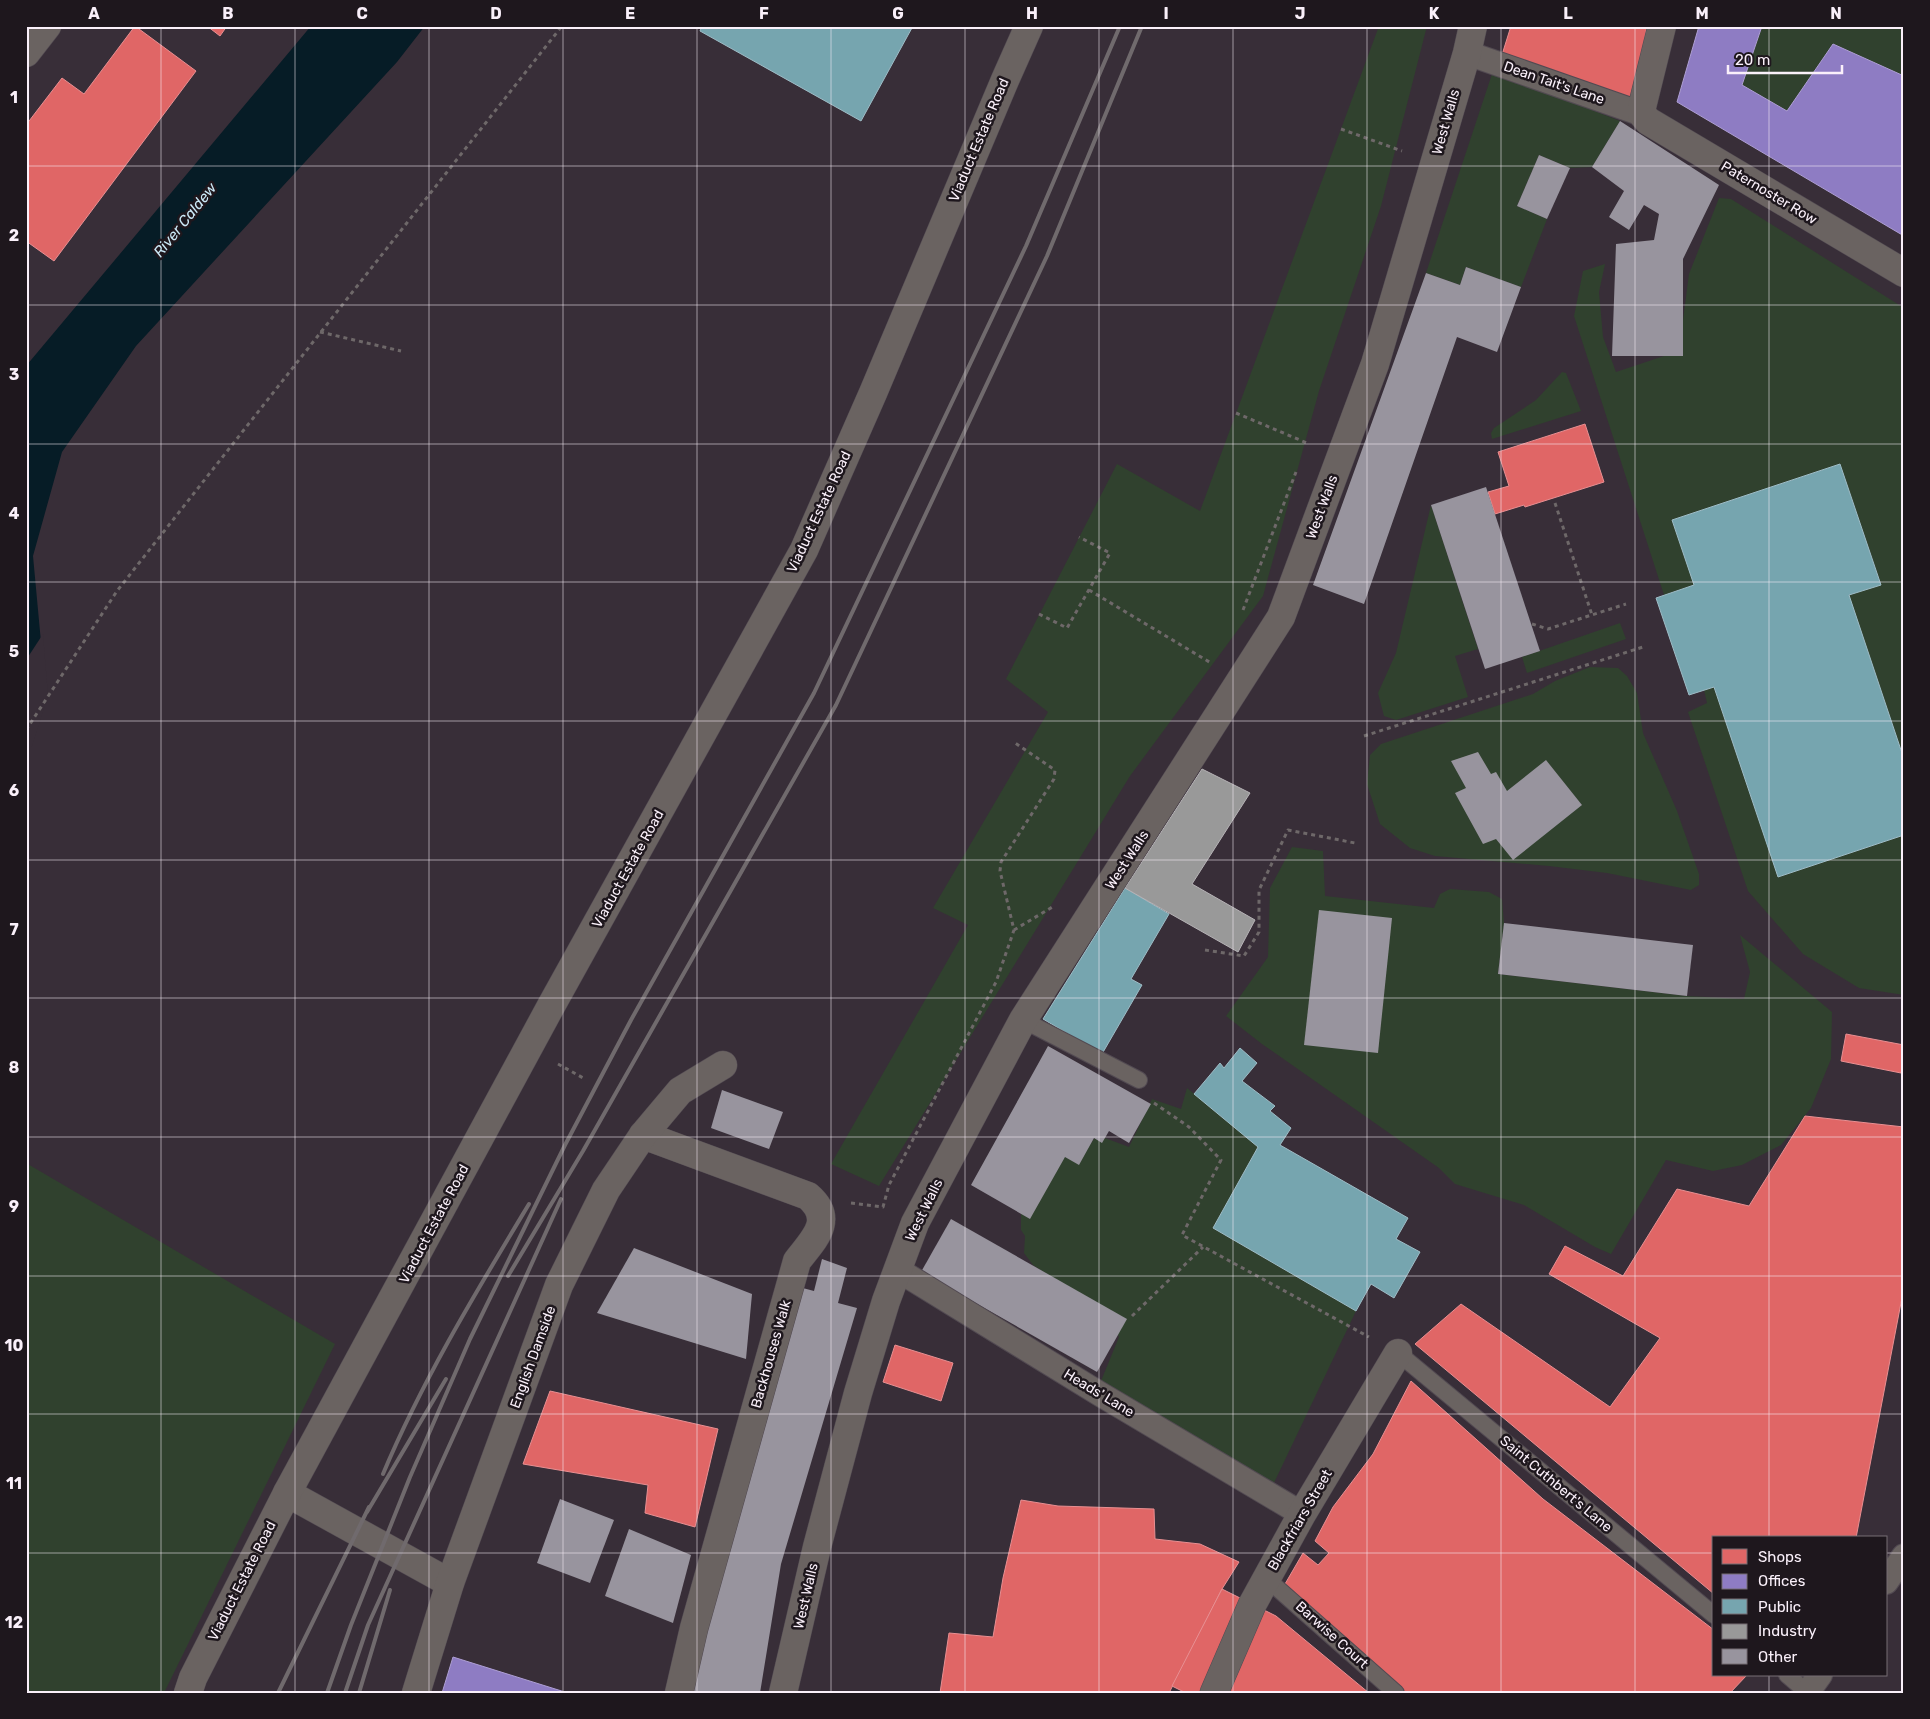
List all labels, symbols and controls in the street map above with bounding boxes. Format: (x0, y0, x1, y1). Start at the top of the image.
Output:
text: A (88, 4, 100, 23)
text: B (222, 4, 234, 23)
text: C (356, 4, 368, 23)
text: D (490, 4, 502, 23)
text: E (625, 4, 635, 23)
text: F (759, 4, 769, 23)
text: G (892, 4, 904, 23)
text: H (1026, 4, 1038, 23)
text: I (1163, 4, 1169, 23)
text: J (1295, 4, 1305, 23)
text: K (1429, 4, 1440, 23)
text: L (1563, 4, 1573, 23)
text: M (1695, 4, 1709, 23)
text: N (1830, 4, 1842, 23)
scale bar (1728, 42, 1841, 74)
text: 20 m (1735, 51, 1770, 69)
street label: Dean Tait's Lane (1501, 58, 1607, 108)
street label: Viaduct Estate Road (945, 76, 1013, 204)
street label: West Walls (1429, 87, 1463, 157)
text: 1 (10, 88, 18, 107)
street label: Paternoster Row (1718, 158, 1820, 228)
water label: River Caldew (150, 178, 221, 261)
text: 2 (9, 226, 19, 245)
text: 3 (9, 365, 19, 384)
street label: Viaduct Estate Road (783, 448, 855, 576)
street label: West Walls (1303, 473, 1341, 541)
text: 4 (9, 504, 20, 523)
text: 5 (9, 642, 19, 661)
text: 6 (9, 781, 19, 800)
street label: Viaduct Estate Road (588, 807, 668, 931)
street label: West Walls (1102, 827, 1152, 893)
text: 7 (9, 920, 19, 939)
text: 8 (9, 1058, 20, 1077)
street label: Viaduct Estate Road (395, 1162, 473, 1286)
street label: West Walls (902, 1176, 946, 1244)
text: 9 (9, 1197, 19, 1216)
street label: Backhouses Walk (747, 1297, 795, 1410)
street label: English Damside (507, 1303, 559, 1411)
text: 10 (5, 1336, 24, 1355)
street label: Heads' Lane (1061, 1365, 1137, 1421)
street label: Saint Cuthbert's Lane (1496, 1432, 1616, 1536)
street label: Blackfriars Street (1264, 1466, 1336, 1573)
text: 11 (6, 1474, 22, 1493)
street label: Viaduct Estate Road (204, 1518, 280, 1644)
legend (1712, 1536, 1888, 1676)
text: Shops (1758, 1548, 1802, 1566)
street label: West Walls (790, 1561, 822, 1631)
text: Offices (1758, 1572, 1806, 1590)
street label: Barwise Court (1292, 1598, 1372, 1672)
text: Public (1758, 1598, 1801, 1616)
text: 12 (5, 1613, 23, 1632)
text: Industry (1758, 1622, 1817, 1640)
text: Other (1758, 1648, 1798, 1666)

